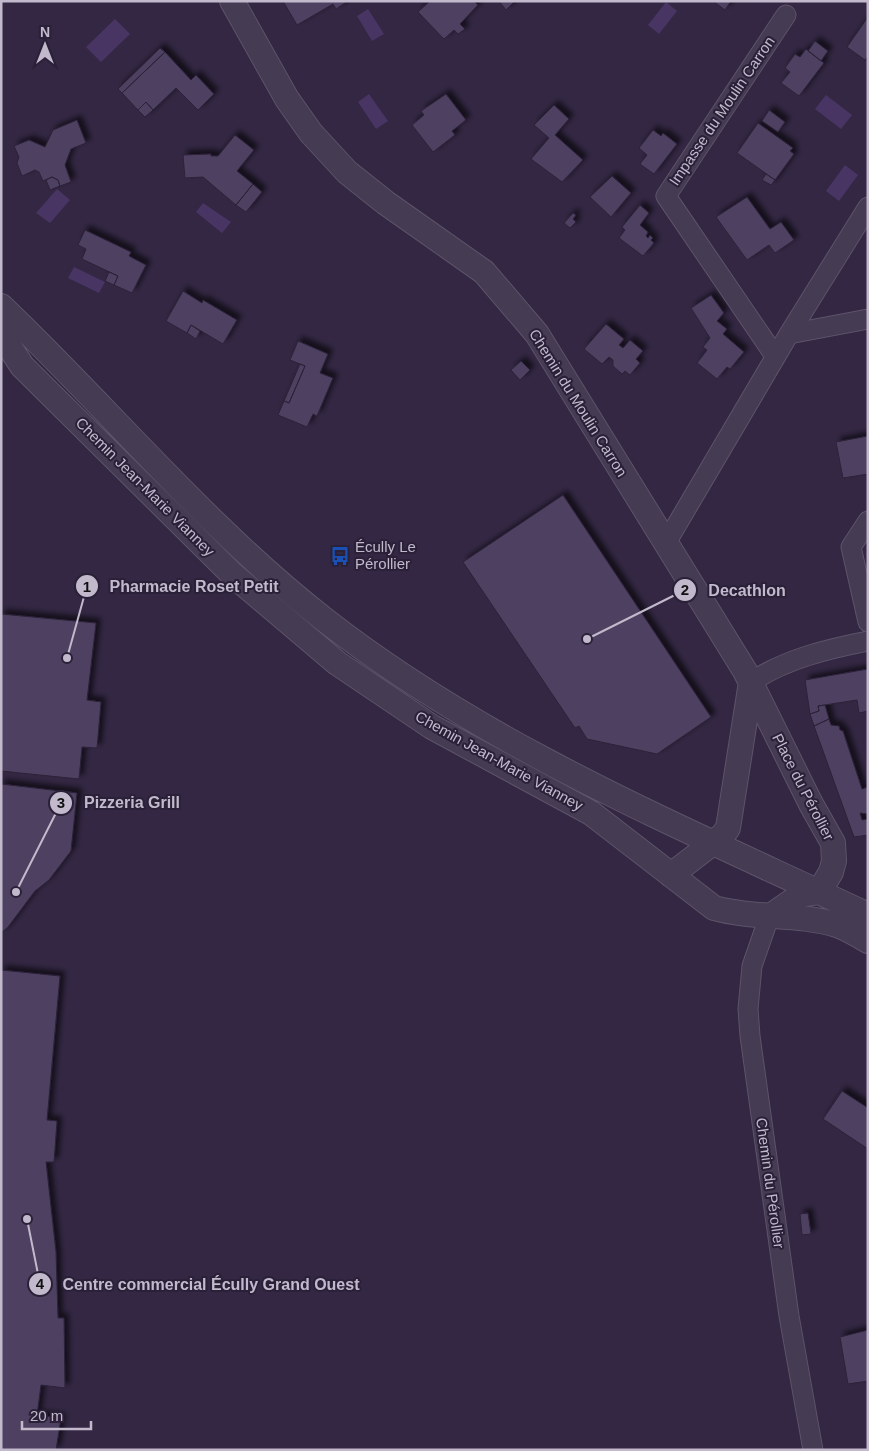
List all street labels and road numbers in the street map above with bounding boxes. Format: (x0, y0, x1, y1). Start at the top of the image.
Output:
street label: Impasse du Moulin Carron (665, 33, 778, 188)
street label: Chemin du Moulin Carron (526, 326, 631, 480)
street label: Chemin Jean-Marie Vianney (73, 414, 219, 560)
street label: Chemin Jean-Marie Vianney (412, 707, 586, 814)
street label: Place du Pérollier (769, 731, 838, 843)
street label: Chemin du Pérollier (753, 1117, 788, 1249)

